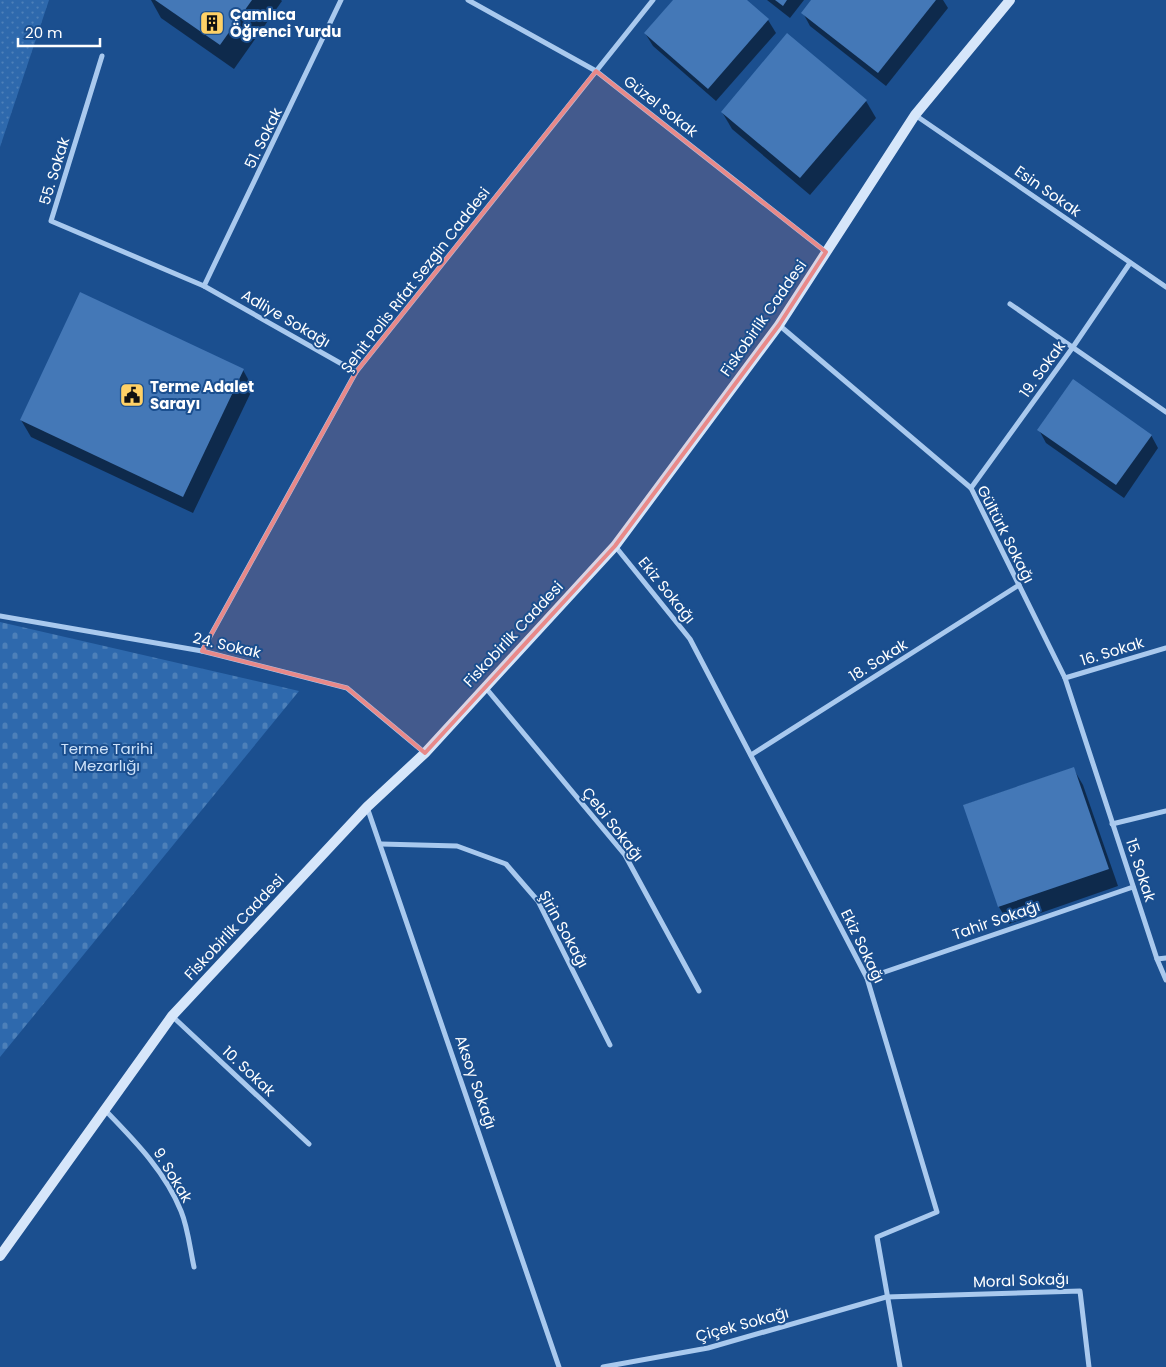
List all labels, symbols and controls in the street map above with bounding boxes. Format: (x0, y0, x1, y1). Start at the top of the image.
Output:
place label: Çamlıca Öğrenci Yurdu (230, 4, 341, 42)
building icon: Çamlıca Öğrenci Yurdu (199, 10, 225, 36)
scale bar (18, 15, 100, 47)
text: 20 m (25, 22, 63, 43)
street label: Güzel Sokak (619, 70, 703, 142)
street label: 51. Sokak (239, 104, 287, 172)
street label: 55. Sokak (34, 134, 74, 208)
street label: Esin Sokak (1011, 160, 1086, 222)
street label: Şehit Polis Rıfat Sezgin Caddesi (336, 183, 494, 377)
street label: Fiskobirlik Caddesi (715, 256, 811, 380)
street label: Adliye Sokağı (238, 284, 334, 352)
street label: 19. Sokak (1014, 336, 1070, 402)
place label: Terme Adalet Sarayı (150, 376, 254, 414)
public building icon: Terme Adalet Sarayı (119, 382, 145, 408)
street label: Gültürk Sokağı (972, 481, 1040, 587)
street label: Ekiz Sokağı (634, 552, 700, 628)
street label: Fiskobirlik Caddesi (458, 576, 568, 692)
street label: 24. Sokak (191, 627, 263, 663)
street label: 16. Sokak (1078, 631, 1147, 671)
street label: 18. Sokak (845, 634, 912, 686)
park label: Terme Tarihi Mezarlığı (61, 738, 153, 776)
street label: Çebi Sokağı (577, 783, 649, 865)
street label: 15. Sokak (1121, 836, 1161, 905)
street label: Fiskobirlik Caddesi (179, 869, 289, 985)
street label: Şirin Sokağı (534, 887, 594, 971)
street label: Tahir Sokağı (949, 895, 1043, 945)
street label: Ekiz Sokağı (836, 905, 890, 987)
street label: Aksoy Sokağı (450, 1032, 502, 1132)
street label: 10. Sokak (218, 1041, 280, 1101)
street label: 9. Sokak (148, 1144, 198, 1207)
street label: Moral Sokağı (973, 1268, 1069, 1292)
street label: Çiçek Sokağı (693, 1301, 791, 1347)

